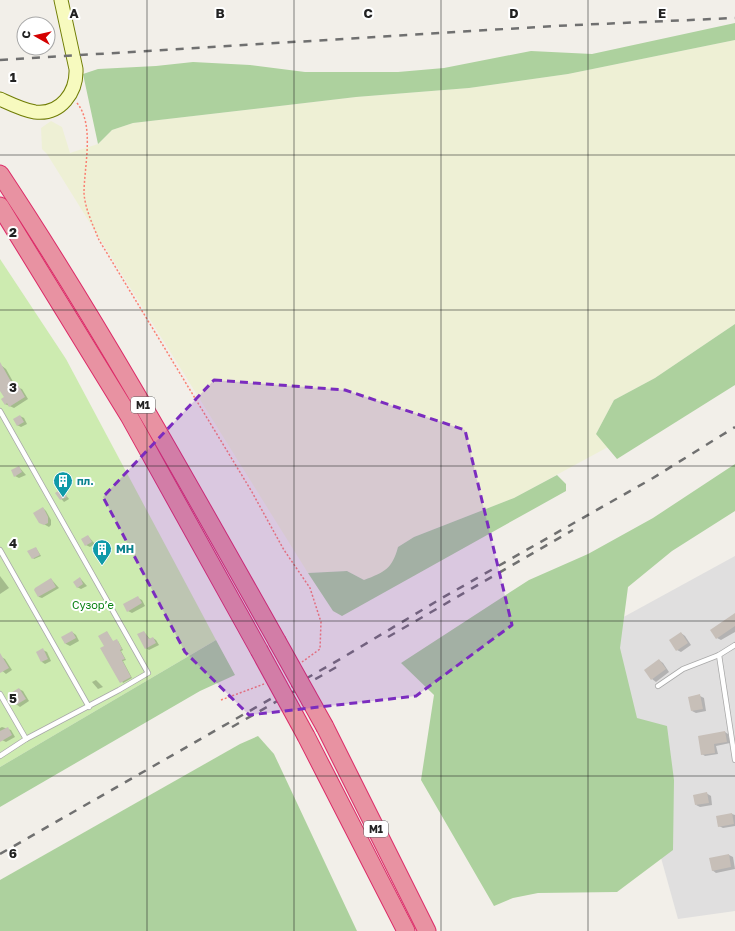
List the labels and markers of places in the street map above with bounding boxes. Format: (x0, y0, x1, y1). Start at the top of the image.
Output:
building icon: пл. (52, 470, 74, 498)
place label: пл. (77, 474, 94, 487)
building icon: МН (91, 538, 113, 566)
place label: МН (116, 542, 134, 555)

